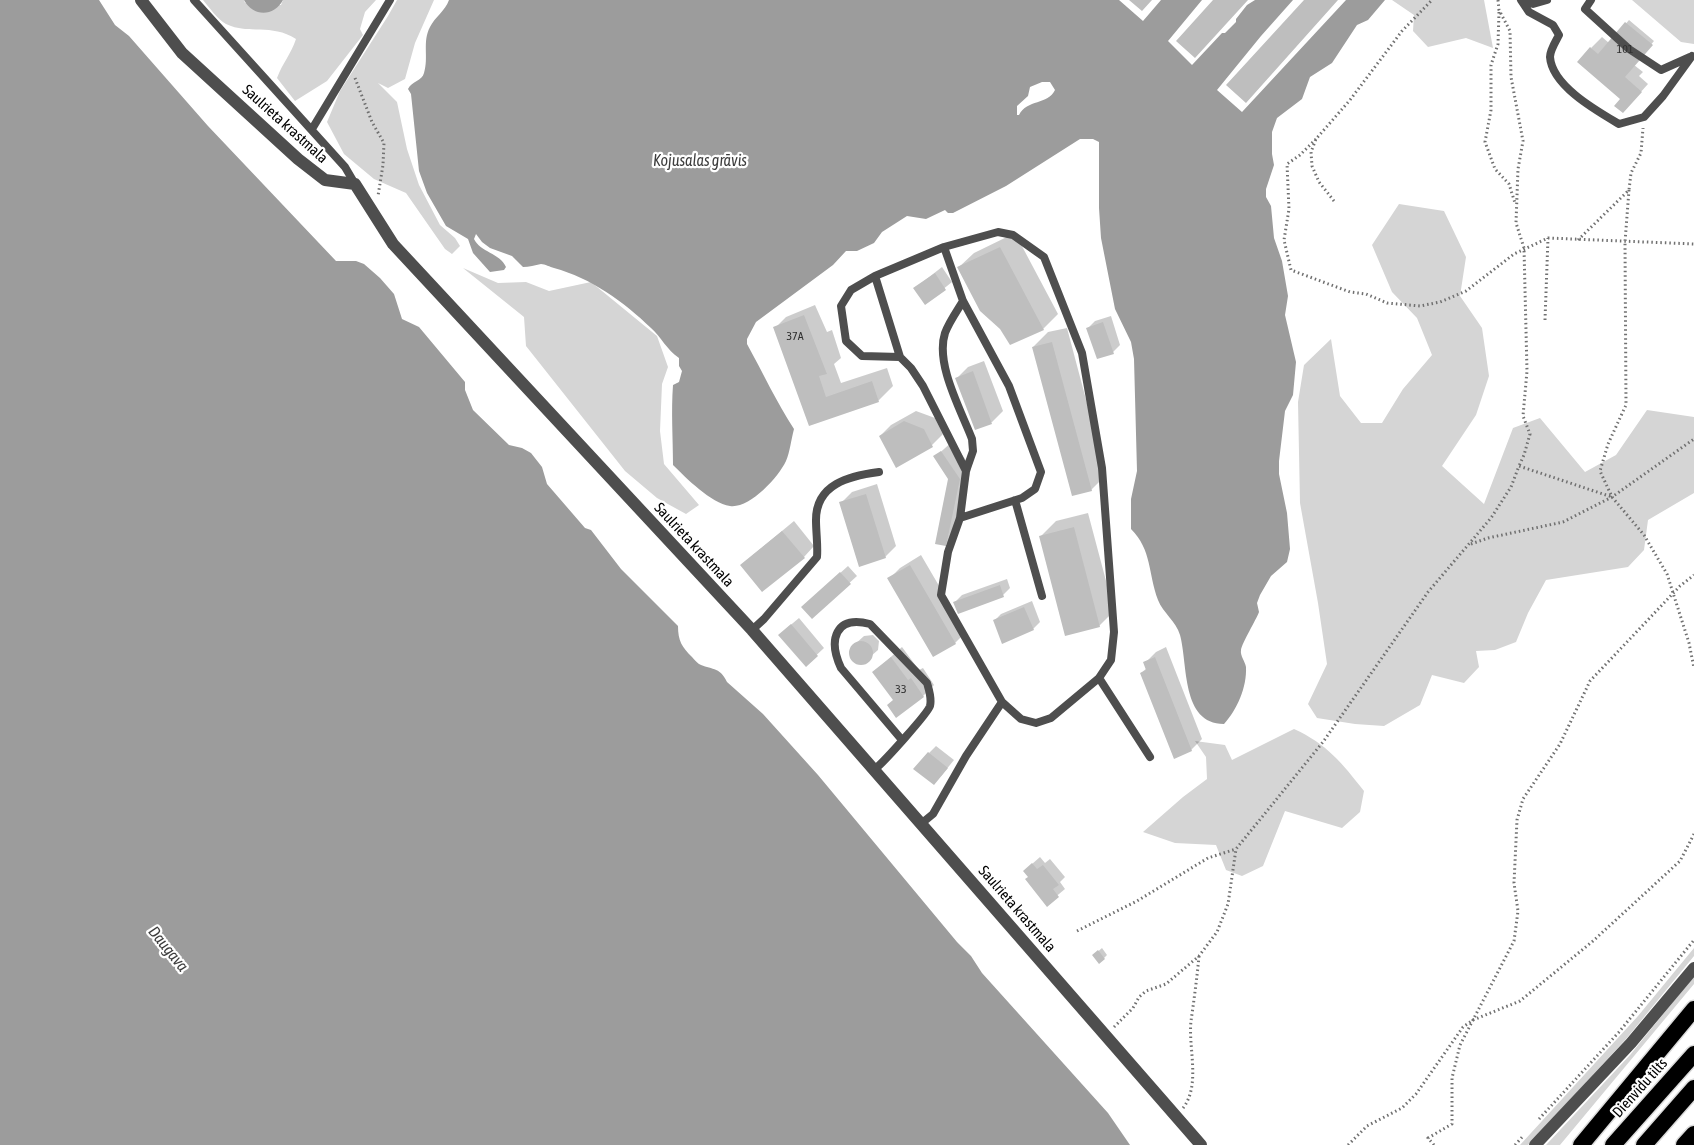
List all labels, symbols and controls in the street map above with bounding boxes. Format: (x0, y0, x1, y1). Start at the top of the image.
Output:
house number: 101 (1617, 42, 1633, 56)
street label: Saulrieta krastmala (239, 81, 331, 167)
water label: Kojusalas grāvis (653, 151, 747, 171)
house number: 37A (786, 329, 804, 343)
street label: Saulrieta krastmala (650, 499, 738, 591)
house number: 33 (895, 682, 907, 696)
street label: Saulrieta krastmala (975, 862, 1059, 956)
water label: Daugava (144, 922, 192, 976)
street label: Dienvidu tilts (1609, 1055, 1671, 1121)

